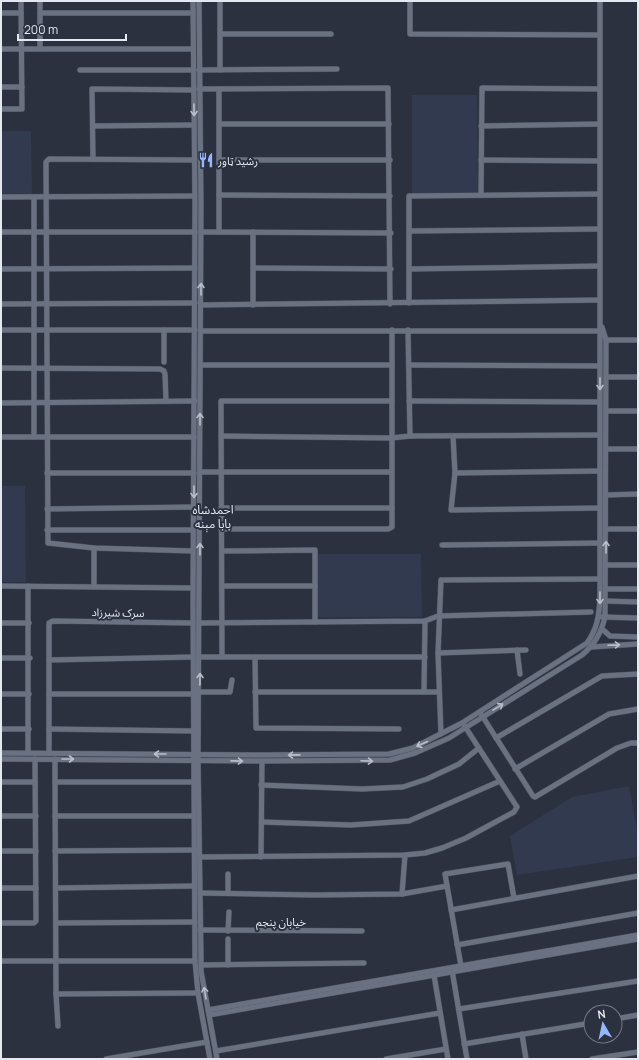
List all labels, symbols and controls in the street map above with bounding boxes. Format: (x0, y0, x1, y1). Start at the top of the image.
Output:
scale bar (18, 16, 126, 42)
text: 200 m (24, 21, 58, 38)
one-way arrow (190, 103, 198, 116)
restaurant icon: رشید ټاور (197, 151, 215, 169)
place label: رشید ټاور (217, 153, 258, 168)
one-way arrow (197, 283, 205, 296)
one-way arrow (596, 377, 604, 390)
one-way arrow (196, 413, 204, 426)
one-way arrow (190, 485, 198, 498)
district label: احمدشاه بابا مېنه (192, 501, 234, 533)
one-way arrow (602, 541, 610, 554)
one-way arrow (196, 543, 204, 556)
one-way arrow (596, 591, 604, 604)
street label: سرک شیرزاد (91, 604, 145, 620)
one-way arrow (607, 641, 620, 648)
one-way arrow (196, 673, 204, 686)
one-way arrow (492, 703, 503, 711)
one-way arrow (416, 741, 428, 748)
one-way arrow (154, 750, 167, 758)
one-way arrow (288, 751, 301, 758)
one-way arrow (61, 755, 74, 763)
one-way arrow (230, 757, 243, 765)
one-way arrow (360, 757, 373, 764)
street label: خیابان پنجم (256, 914, 306, 931)
one-way arrow (201, 987, 209, 1000)
north arrow (583, 1004, 623, 1044)
text: N (596, 1006, 607, 1022)

